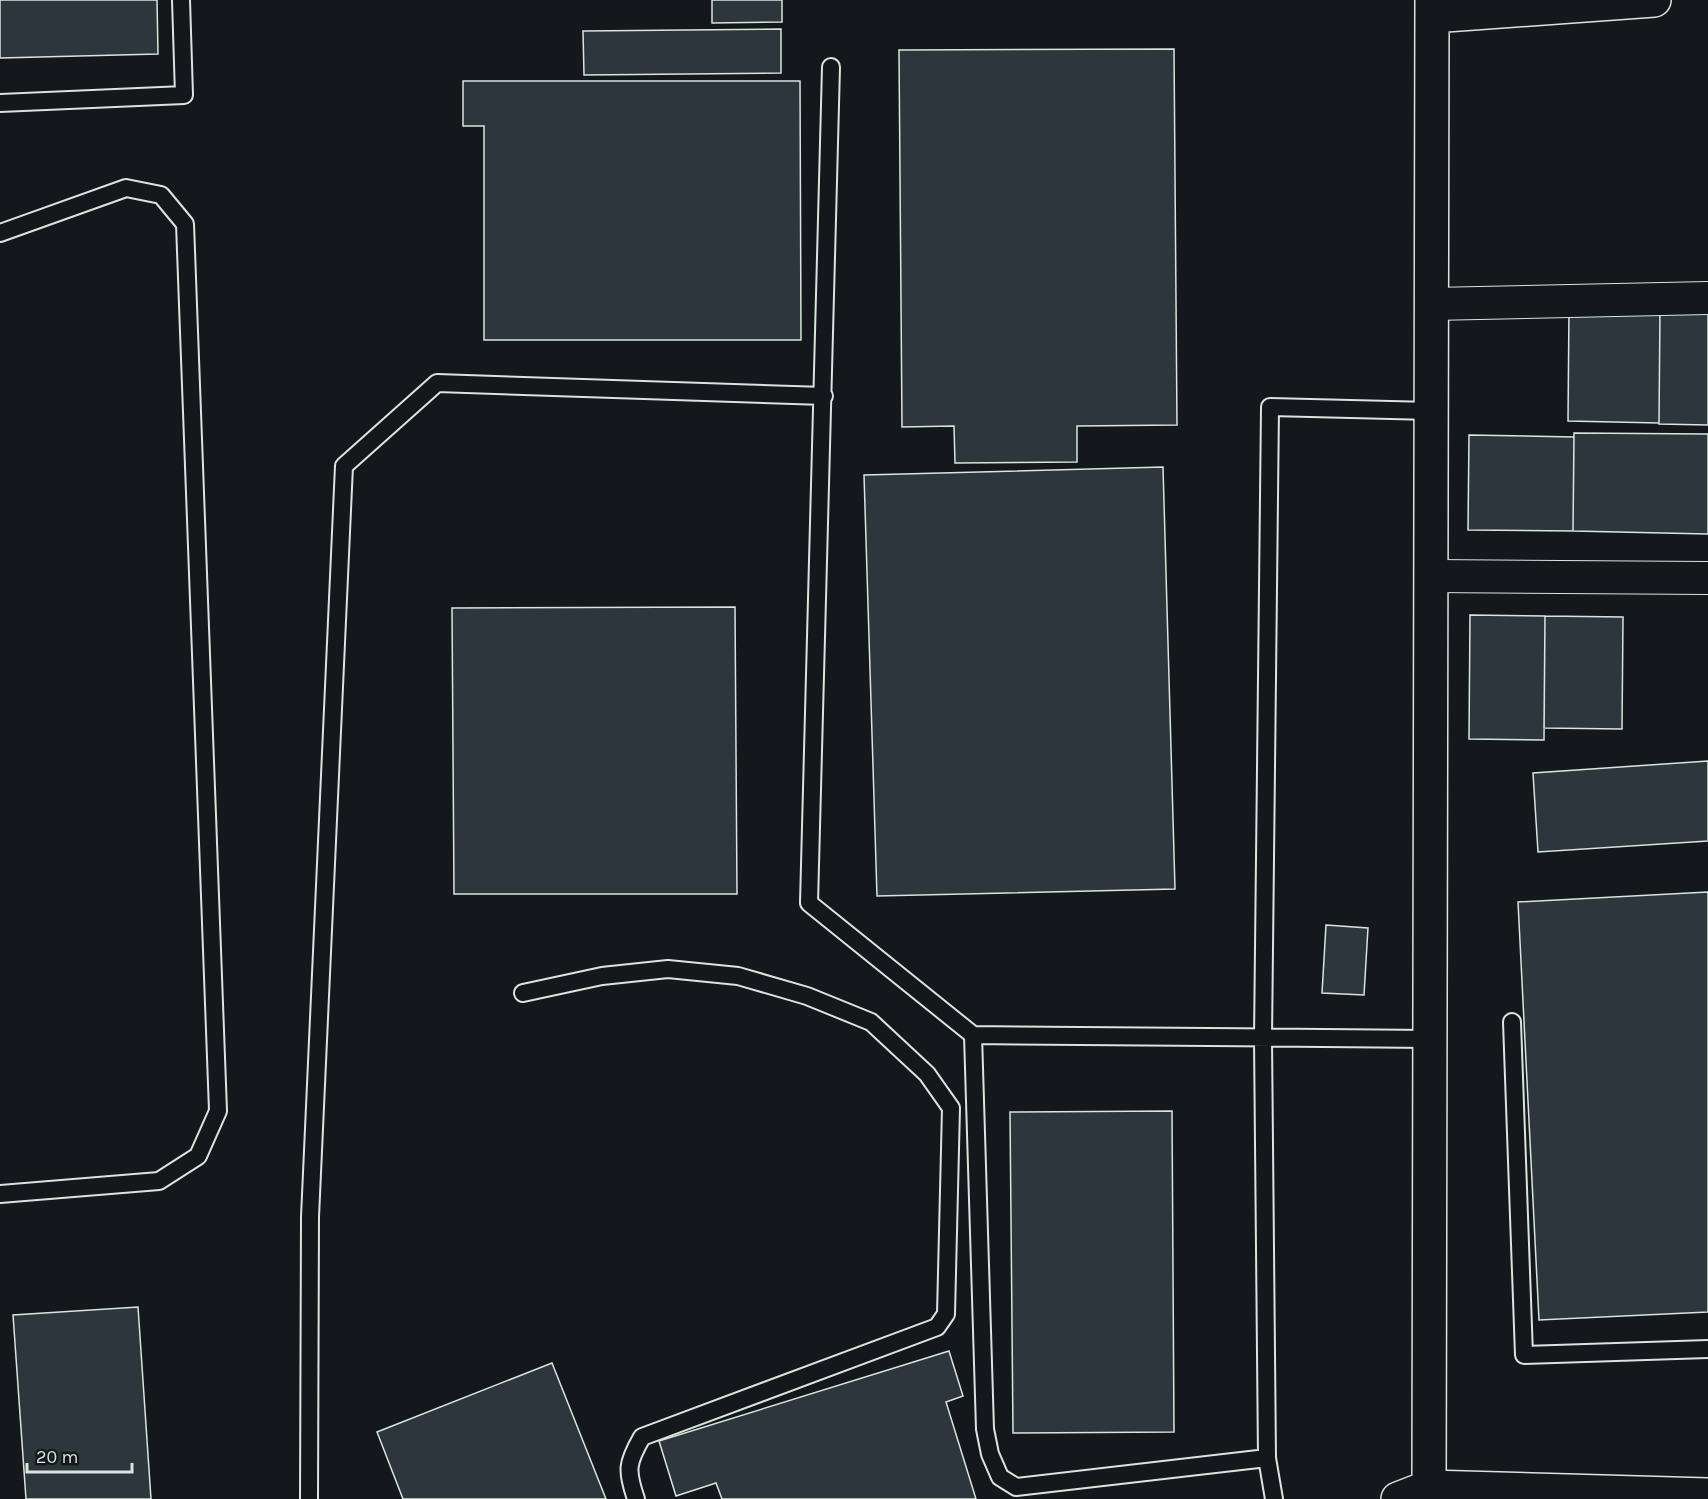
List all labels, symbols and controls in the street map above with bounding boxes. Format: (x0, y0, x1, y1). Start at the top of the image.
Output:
scale bar (27, 1436, 132, 1474)
text: 20 m (36, 1446, 78, 1468)

